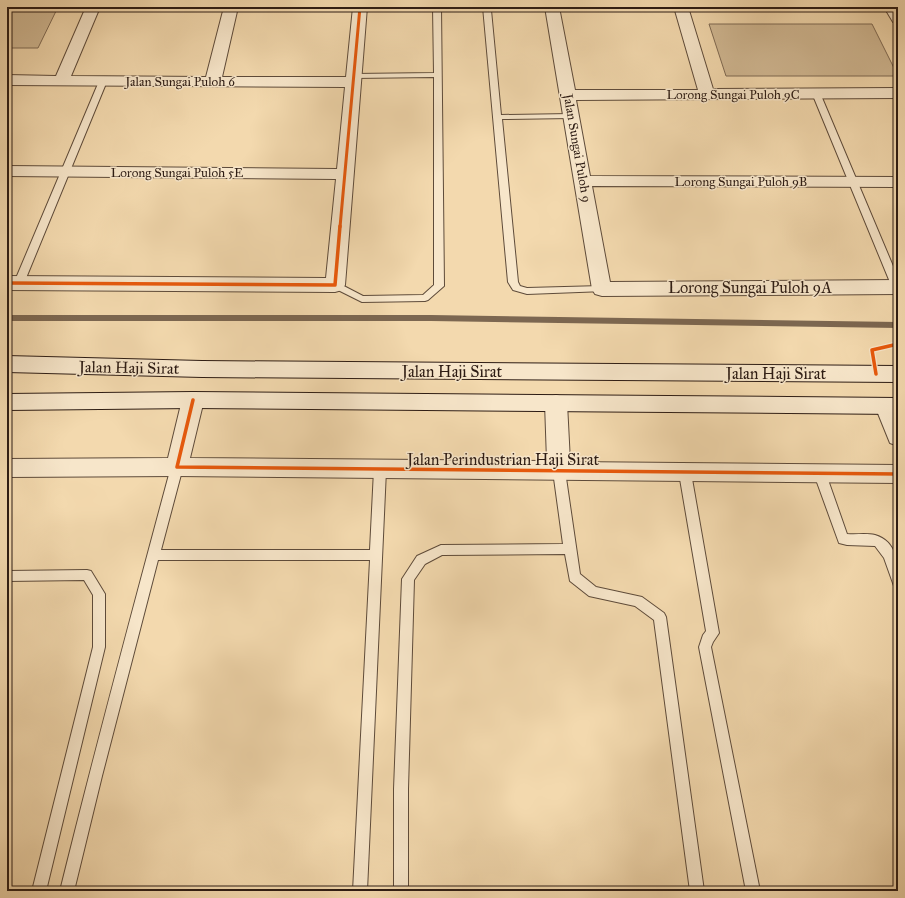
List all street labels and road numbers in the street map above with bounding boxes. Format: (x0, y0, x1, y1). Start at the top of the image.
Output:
street label: Jalan Sungai Puloh 6 (123, 74, 235, 90)
street label: Lorong Sungai Puloh 9C (666, 87, 800, 103)
street label: Jalan Sungai Puloh 9 (559, 91, 594, 204)
street label: Lorong Sungai Puloh 5E (111, 165, 243, 181)
street label: Lorong Sungai Puloh 9B (675, 174, 807, 190)
street label: Lorong Sungai Puloh 9A (668, 278, 832, 298)
street label: Jalan Haji Sirat (77, 357, 180, 379)
street label: Jalan Haji Sirat (400, 362, 503, 382)
street label: Jalan Haji Sirat (724, 364, 827, 384)
street label: Jalan Perindustrian Haji Sirat (405, 450, 599, 470)

